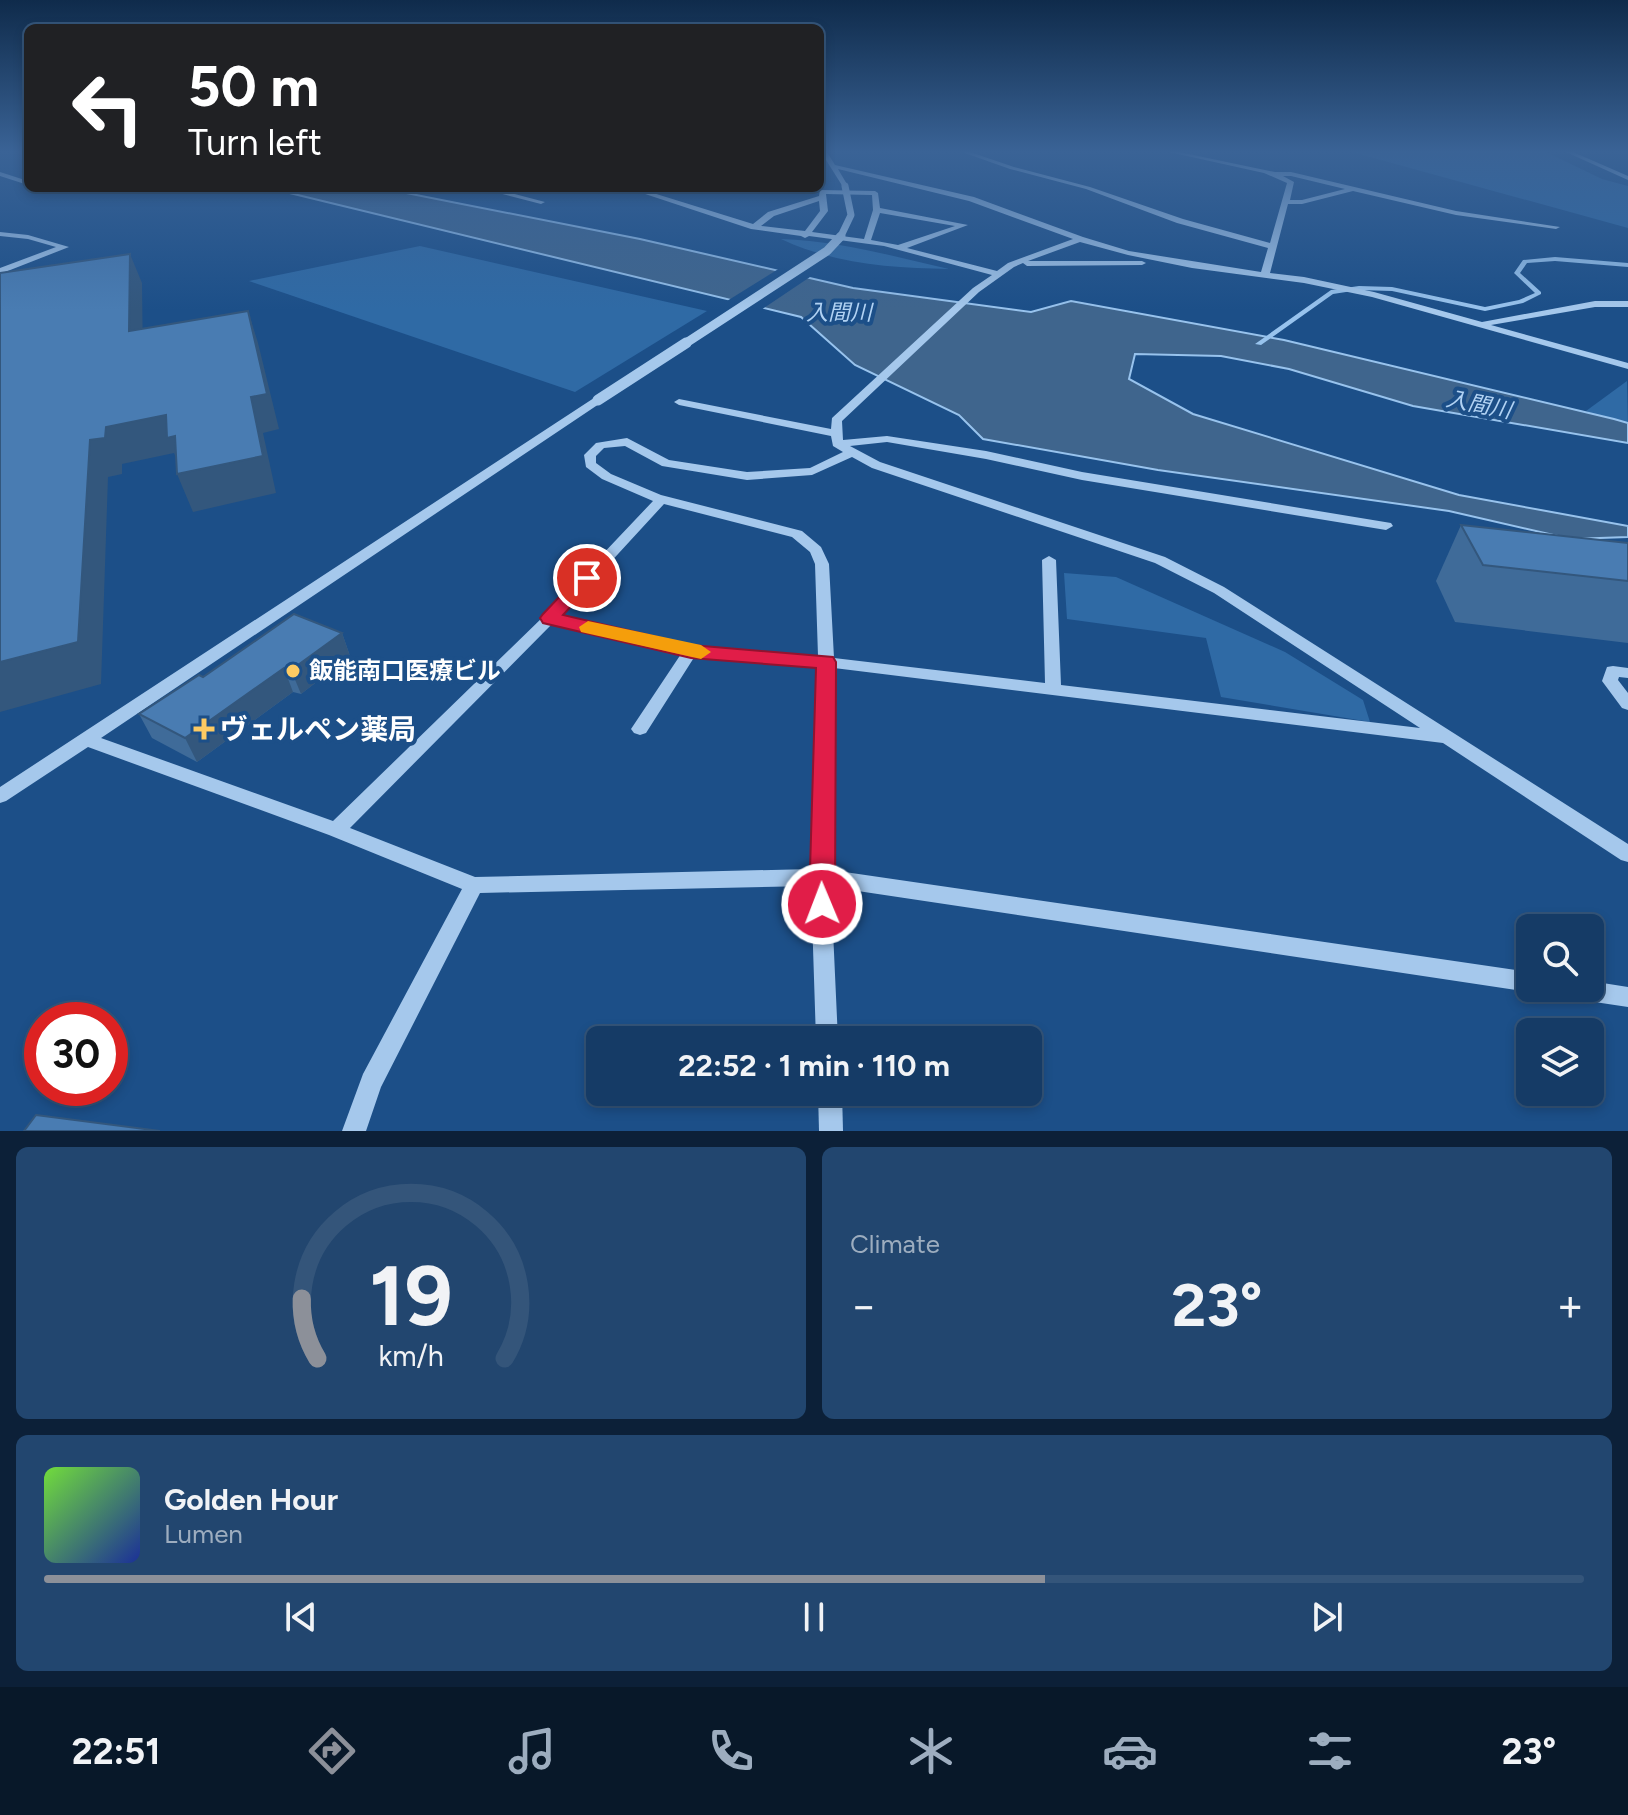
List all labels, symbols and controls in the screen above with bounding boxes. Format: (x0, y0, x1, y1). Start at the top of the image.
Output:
text: 50 m (188, 53, 319, 120)
icon: left (56, 56, 160, 160)
text: Turn left (188, 121, 322, 164)
water label: 入間川 (806, 299, 874, 326)
water label: 入間川 (1444, 385, 1516, 424)
pin (553, 544, 621, 612)
icon: arrive (565, 556, 609, 600)
place label: 飯能南口医療ビル (309, 656, 501, 685)
marker: 飯能南口医療ビル (284, 662, 302, 680)
place label: ヴェルペン薬局 (220, 712, 416, 746)
marker: ヴェルペン薬局 (195, 720, 213, 738)
position arrow (780, 862, 864, 946)
map controls (1516, 914, 1604, 1106)
button: search (1516, 914, 1604, 1002)
speed limit sign: 30 (24, 1002, 128, 1106)
button: layers (1516, 1018, 1604, 1106)
text: 22:52 · 1 min · 110 m (678, 1047, 950, 1084)
text: Climate (850, 1228, 940, 1260)
text: 19 (369, 1246, 453, 1346)
text: 23° (1172, 1269, 1262, 1341)
text: − (850, 1279, 877, 1332)
text: + (1557, 1279, 1584, 1332)
text: km/h (378, 1339, 444, 1373)
text: Golden Hour (164, 1481, 338, 1518)
text: Lumen (164, 1518, 243, 1550)
icon: previous (279, 1595, 323, 1639)
icon: pause (792, 1595, 836, 1639)
icon: next (1305, 1595, 1349, 1639)
icon: directions (304, 1723, 360, 1779)
icon: music (504, 1723, 560, 1779)
icon: phone (703, 1723, 759, 1779)
icon: climate (903, 1723, 959, 1779)
icon: car (1102, 1723, 1158, 1779)
icon: filters (1302, 1723, 1358, 1779)
text: 22:51 (72, 1730, 160, 1773)
text: 23° (1502, 1730, 1556, 1773)

